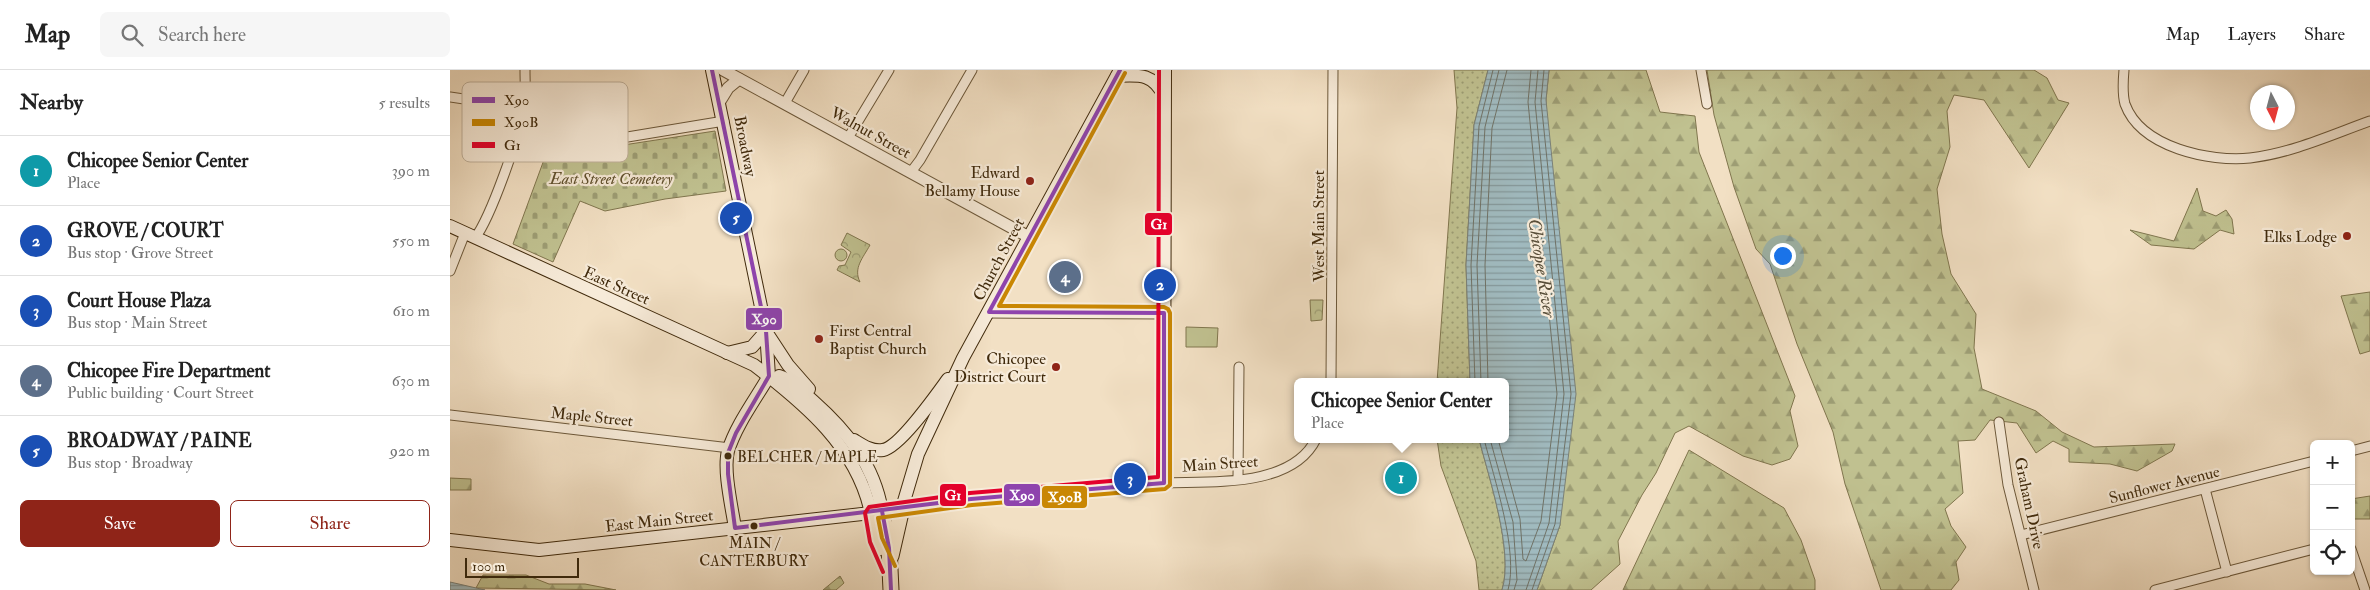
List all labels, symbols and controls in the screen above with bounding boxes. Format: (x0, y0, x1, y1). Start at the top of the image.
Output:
search box (100, 12, 450, 57)
text: Map (25, 19, 70, 50)
icon: search (118, 21, 146, 49)
text: Search here (158, 23, 246, 47)
text: Map (2166, 23, 2200, 46)
text: Layers (2228, 23, 2276, 46)
text: Share (2304, 23, 2345, 46)
legend (462, 82, 628, 162)
north arrow (2250, 85, 2295, 130)
text: Nearby (20, 89, 83, 116)
text: X90 (504, 92, 529, 109)
text: 5 results (379, 93, 430, 113)
street label: Walnut Street (826, 102, 914, 163)
text: X90B (504, 114, 538, 131)
street label: Broadway (729, 114, 761, 179)
text: G1 (504, 137, 521, 154)
text: Chicopee Senior Center (67, 149, 248, 173)
text: 1 (33, 161, 39, 181)
text: 390 m (392, 161, 430, 181)
place label: Edward Bellamy House (924, 163, 1020, 201)
park label: East Street Cemetery (549, 169, 673, 189)
street label: West Main Street (1309, 170, 1329, 283)
text: Place (67, 173, 100, 193)
marker: Edward Bellamy House (1024, 175, 1036, 187)
pin: 5 (720, 199, 752, 237)
line badge: G1 (1144, 212, 1173, 236)
street label: Church Street (969, 215, 1029, 304)
text: G1 (1151, 216, 1167, 233)
water label: Chicopee River (1522, 217, 1561, 320)
text: GROVE / COURT (67, 219, 224, 243)
place label: Elks Lodge (2263, 227, 2337, 247)
marker: Elks Lodge (2341, 230, 2353, 242)
text: 2 (32, 231, 40, 251)
text: 550 m (392, 231, 430, 251)
text: Bus stop · Grove Street (67, 243, 213, 263)
your location (1770, 243, 1796, 269)
pin: 4 (1049, 258, 1081, 296)
street label: East Street (580, 262, 653, 309)
pin: 2 (1144, 266, 1176, 304)
text: Court House Plaza (67, 289, 211, 313)
text: 3 (33, 301, 39, 321)
text: 610 m (392, 301, 430, 321)
line badge: X90 (745, 307, 783, 331)
text: X90 (751, 311, 777, 328)
text: Bus stop · Main Street (67, 313, 207, 333)
place label: First Central Baptist Church (829, 321, 927, 360)
marker: First Central Baptist Church (813, 333, 825, 345)
place label: Chicopee District Court (954, 349, 1046, 387)
text: Chicopee Fire Department (67, 359, 270, 383)
marker: Chicopee District Court (1050, 361, 1062, 373)
text: 4 (32, 371, 40, 391)
text: 630 m (392, 371, 430, 391)
popup (1294, 378, 1509, 443)
text: Public building · Court Street (67, 383, 254, 403)
text: Chicopee Senior Center (1311, 389, 1492, 413)
street label: Maple Street (550, 403, 634, 432)
text: Place (1311, 413, 1344, 433)
text: BROADWAY / PAINE (67, 429, 252, 453)
map controls (2310, 440, 2355, 575)
button: + (2310, 440, 2355, 485)
text: 5 (32, 441, 40, 461)
text: 920 m (390, 441, 430, 461)
place label: BELCHER / MAPLE (737, 448, 878, 467)
marker: BELCHER / MAPLE (723, 451, 733, 461)
street label: Main Street (1181, 451, 1259, 477)
text: Bus stop · Broadway (67, 453, 193, 473)
street label: Graham Drive (2010, 455, 2049, 551)
pin: 1 (1385, 459, 1417, 497)
pin: 3 (1114, 460, 1146, 498)
street label: Sunflower Avenue (2107, 461, 2222, 508)
line badge: G1 (939, 483, 967, 507)
line badge: X90 (1003, 483, 1041, 507)
line badge: X90B (1041, 485, 1088, 509)
button: − (2310, 485, 2355, 530)
text: G1 (945, 487, 961, 504)
text: X90 (1009, 487, 1035, 504)
text: X90B (1048, 489, 1082, 506)
button: Save (20, 500, 220, 547)
button: Share (230, 500, 430, 547)
street label: East Main Street (604, 505, 714, 537)
marker: MAIN / CANTERBURY (749, 521, 759, 531)
button: locate (2310, 530, 2355, 575)
place label: MAIN / CANTERBURY (699, 534, 810, 571)
scale bar (465, 555, 579, 578)
text: 100 m (472, 558, 505, 575)

